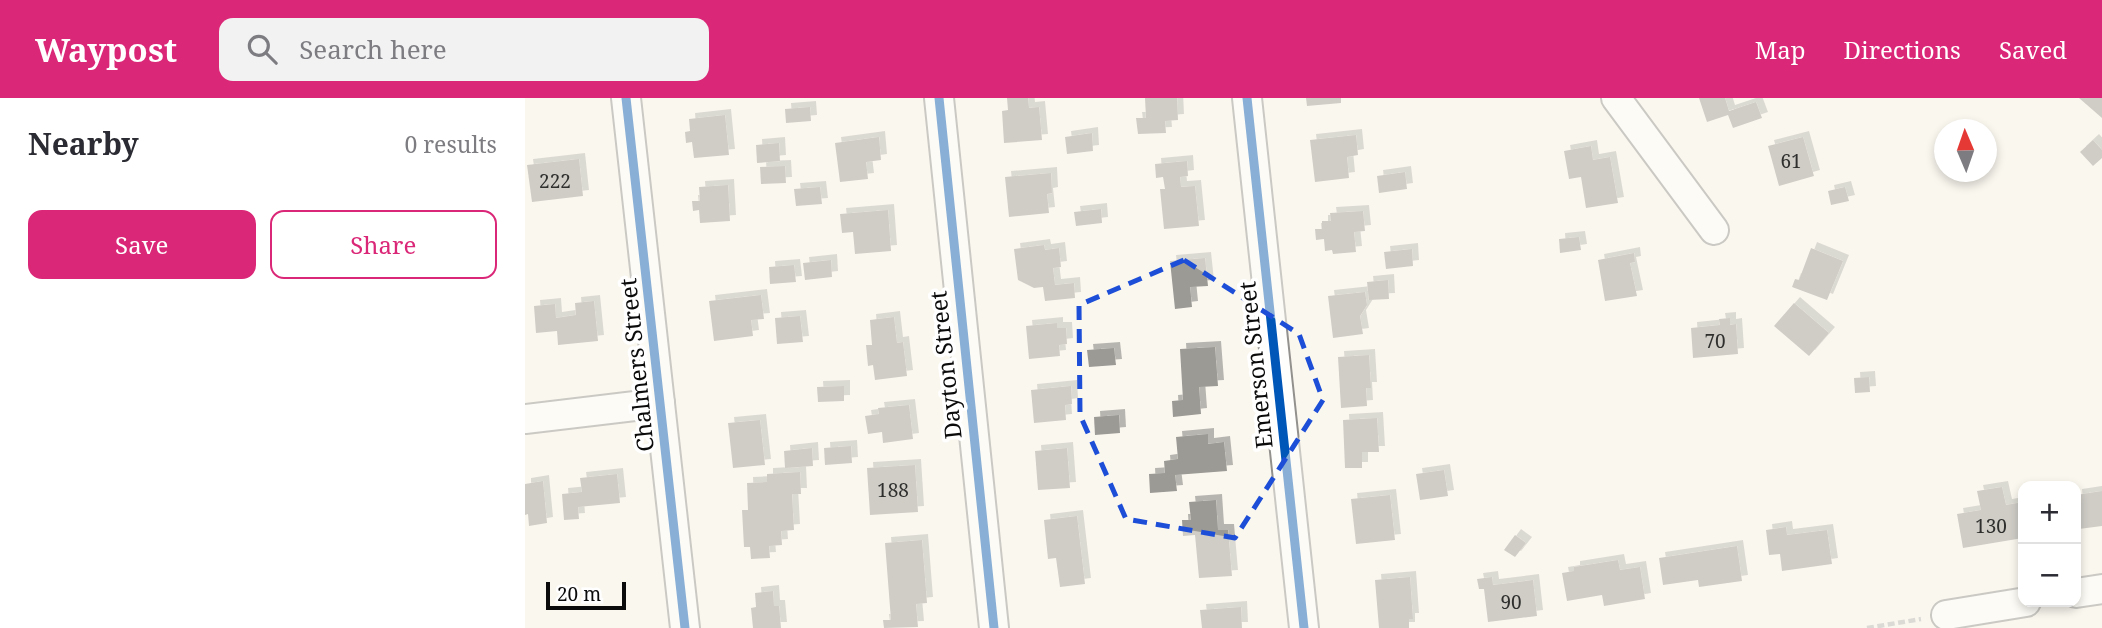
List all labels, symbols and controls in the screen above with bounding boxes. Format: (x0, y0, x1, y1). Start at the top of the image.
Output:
search box (219, 18, 709, 81)
text: Waypost (35, 27, 177, 72)
icon: search (243, 30, 281, 68)
text: Search here (299, 31, 447, 67)
text: Map (1755, 33, 1806, 66)
text: Directions (1844, 33, 1961, 66)
text: Saved (1999, 33, 2067, 66)
north arrow (1934, 119, 1997, 182)
text: Nearby (28, 123, 139, 164)
text: 0 results (404, 128, 497, 160)
house number: 61 (1780, 148, 1802, 174)
house number: 222 (539, 168, 571, 194)
button: Save (28, 210, 256, 279)
button: Share (270, 210, 497, 279)
street label: Chalmers Street (611, 277, 661, 453)
street label: Emerson Street (1230, 280, 1280, 450)
street label: Dayton Street (921, 290, 969, 441)
house number: 70 (1704, 328, 1726, 354)
house number: 188 (877, 477, 909, 503)
map controls (2018, 481, 2081, 607)
button: + (2018, 481, 2081, 544)
house number: 130 (1975, 513, 2007, 539)
button: − (2018, 544, 2081, 607)
scale bar (546, 579, 627, 611)
text: 20 m (557, 581, 601, 607)
house number: 90 (1500, 589, 1522, 615)

